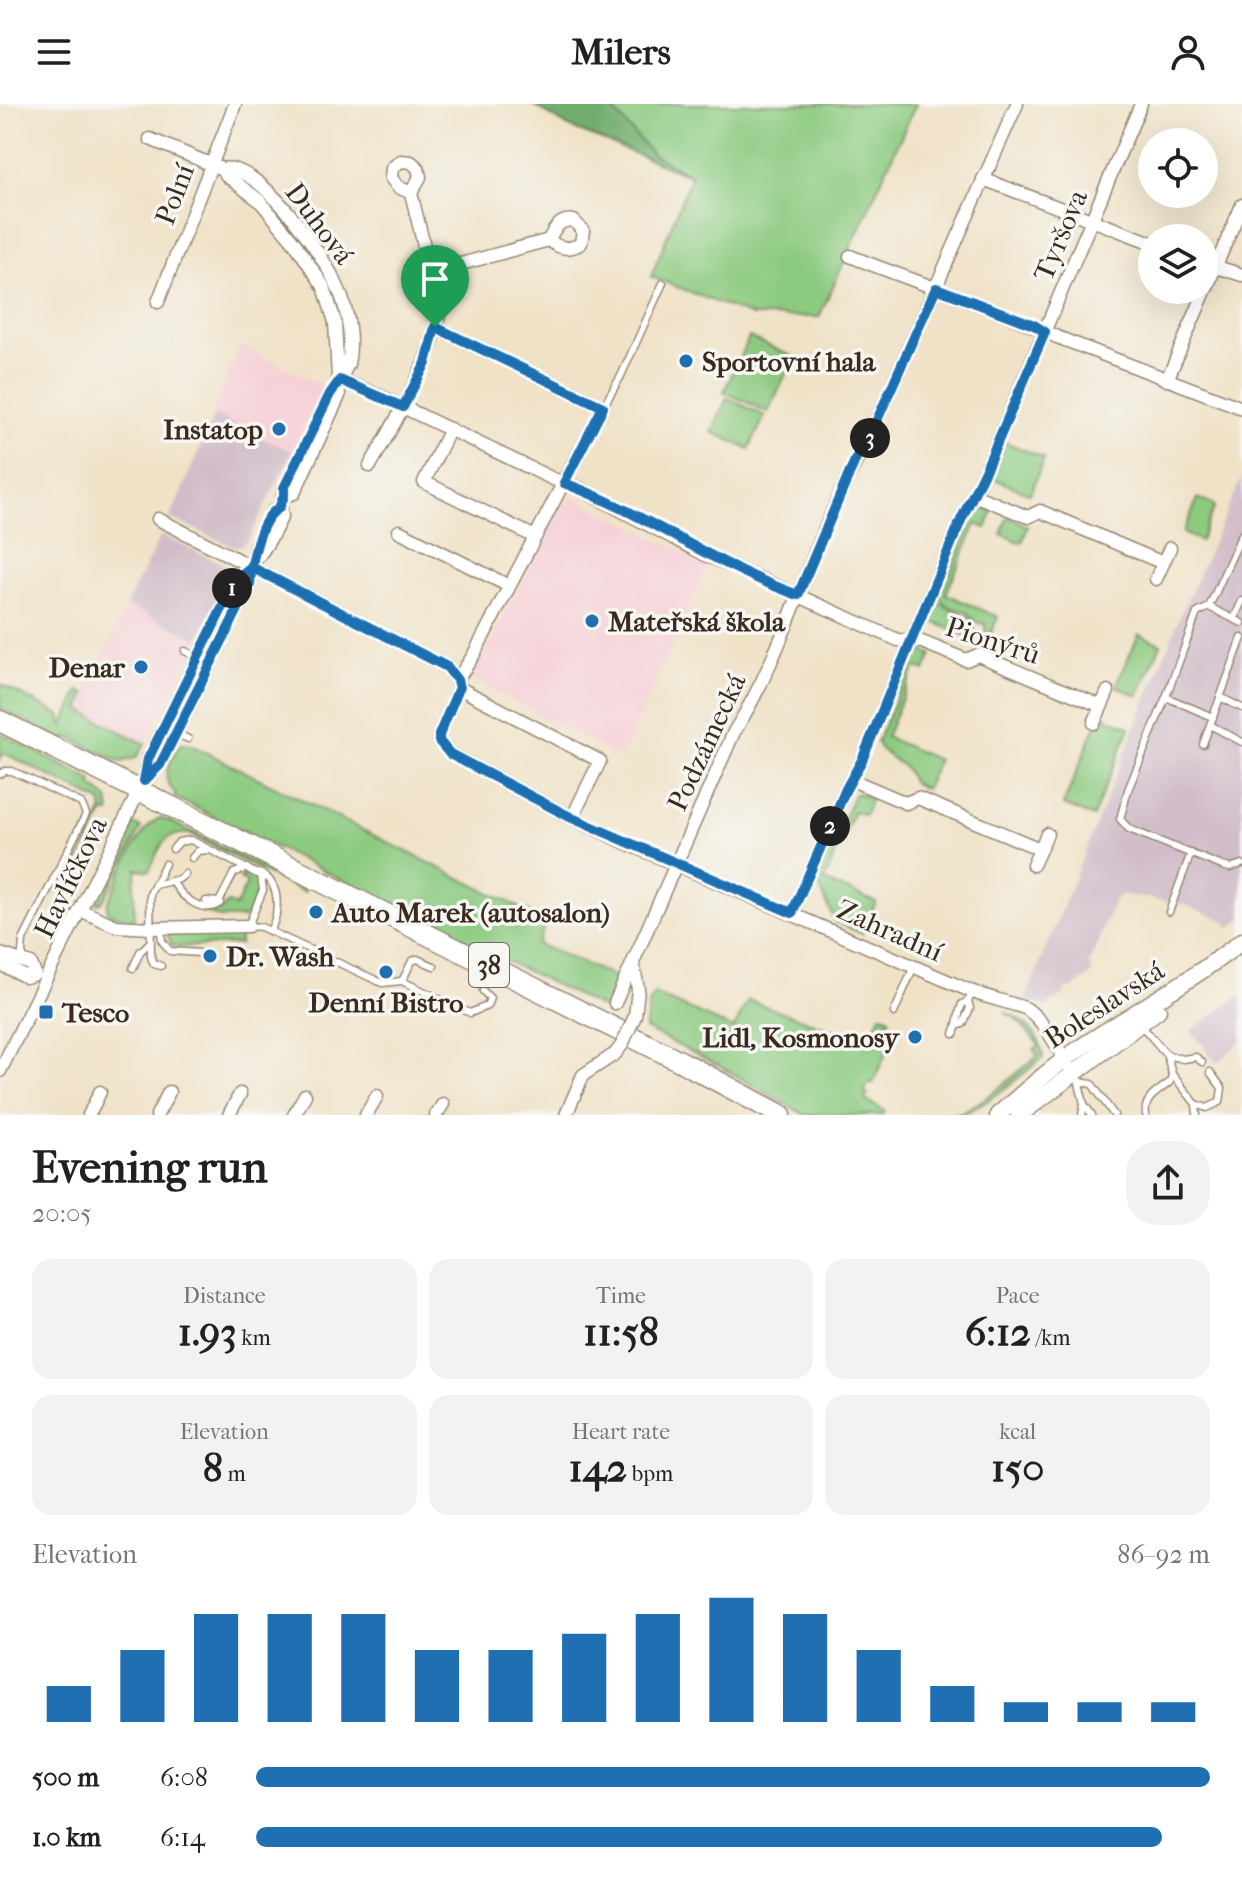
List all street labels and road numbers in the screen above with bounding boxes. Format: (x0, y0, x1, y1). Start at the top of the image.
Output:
street label: Polní (148, 158, 201, 229)
street label: Duhová (278, 176, 361, 271)
street label: Tyršova (1027, 184, 1095, 286)
street label: Pionýrů (942, 610, 1044, 671)
street label: Podzámecká (660, 667, 753, 816)
street label: Havlíčkova (27, 810, 114, 943)
street label: Zahradní (832, 893, 948, 969)
road number: 38 (469, 943, 509, 987)
street label: Boleslavská (1038, 953, 1171, 1055)

